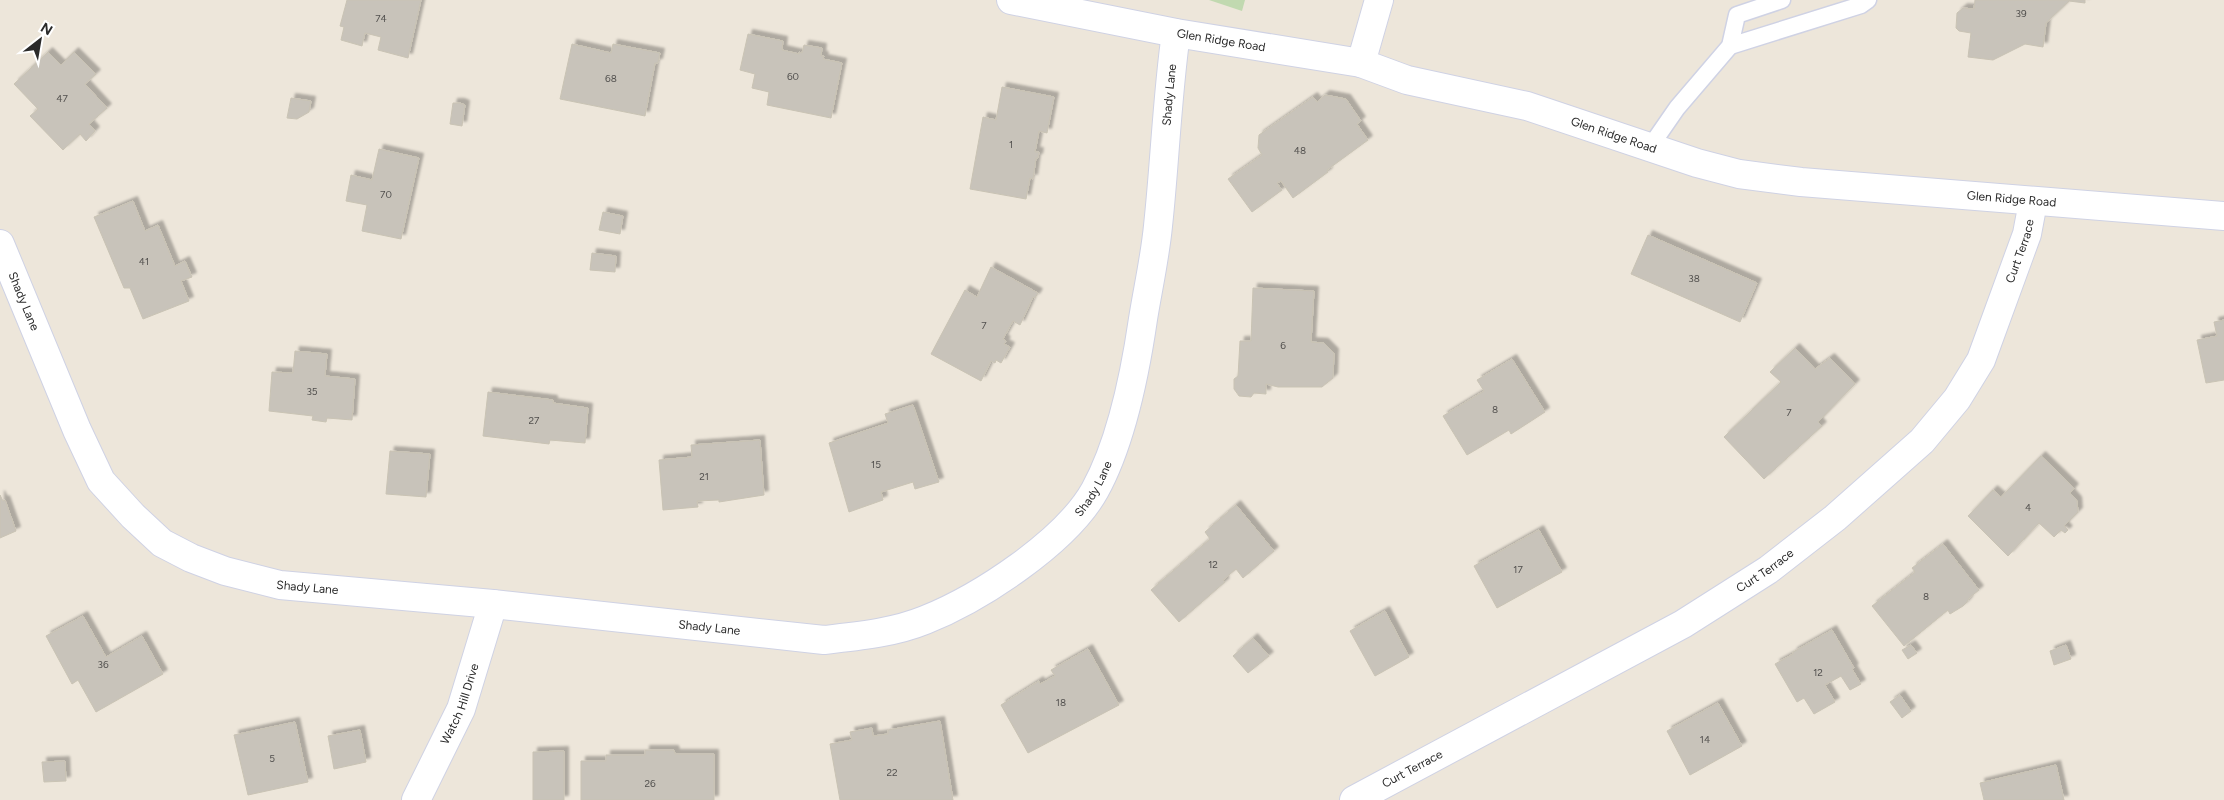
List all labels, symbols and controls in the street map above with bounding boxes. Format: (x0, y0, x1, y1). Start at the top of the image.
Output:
house number: 39 (2015, 7, 2027, 20)
house number: 74 (375, 12, 387, 25)
north arrow (15, 15, 65, 65)
text: N (37, 19, 55, 39)
street label: Glen Ridge Road (1176, 26, 1266, 54)
street label: Shady Lane (1160, 63, 1179, 126)
house number: 60 (787, 70, 799, 83)
house number: 68 (605, 72, 617, 85)
house number: 47 (56, 92, 68, 105)
street label: Glen Ridge Road (1569, 114, 1658, 156)
house number: 1 (1009, 138, 1013, 151)
house number: 48 (1294, 144, 1306, 157)
house number: 70 (380, 188, 392, 201)
street label: Glen Ridge Road (1966, 188, 2057, 209)
street label: Curt Terrace (2003, 218, 2037, 285)
house number: 41 (139, 255, 149, 268)
street label: Shady Lane (5, 270, 42, 333)
house number: 38 (1688, 272, 1700, 285)
house number: 7 (981, 319, 987, 332)
house number: 6 (1280, 339, 1286, 352)
house number: 35 (306, 385, 318, 398)
house number: 8 (1492, 403, 1498, 416)
house number: 7 (1786, 406, 1792, 419)
house number: 27 (529, 414, 540, 427)
house number: 15 (871, 458, 881, 471)
street label: Shady Lane (1072, 459, 1115, 519)
house number: 21 (699, 470, 709, 483)
house number: 4 (2025, 501, 2031, 514)
street label: Curt Terrace (1734, 545, 1797, 595)
house number: 12 (1208, 558, 1218, 571)
house number: 17 (1513, 563, 1523, 576)
street label: Shady Lane (276, 578, 339, 597)
house number: 8 (1923, 590, 1929, 603)
street label: Shady Lane (678, 617, 741, 638)
house number: 36 (97, 658, 109, 671)
street label: Watch Hill Drive (438, 661, 482, 747)
house number: 12 (1813, 666, 1823, 679)
house number: 18 (1056, 696, 1066, 709)
house number: 14 (1700, 733, 1710, 746)
street label: Curt Terrace (1379, 747, 1445, 791)
house number: 5 (269, 752, 275, 765)
house number: 22 (886, 766, 898, 779)
house number: 26 (644, 777, 656, 790)

